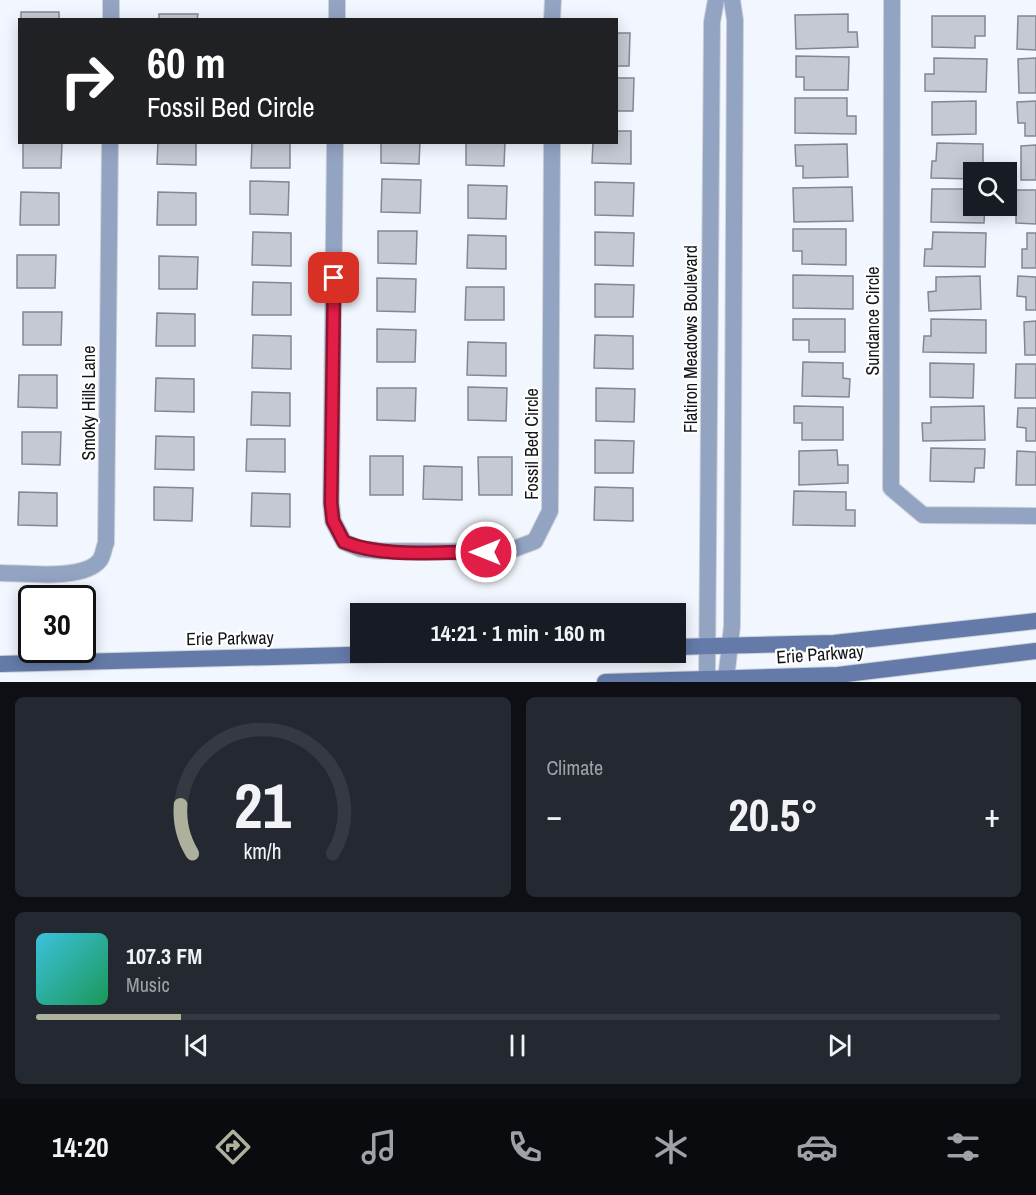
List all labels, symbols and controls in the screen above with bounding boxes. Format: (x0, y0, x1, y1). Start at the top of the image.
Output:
text: 60 m (147, 35, 226, 91)
icon: right (48, 42, 126, 120)
text: Fossil Bed Circle (147, 89, 314, 125)
map controls (963, 162, 1017, 216)
button: search (963, 162, 1017, 216)
street label: Flatiron Meadows Boulevard (678, 245, 703, 433)
pin (308, 252, 359, 303)
icon: arrive (317, 261, 350, 294)
street label: Sundance Circle (860, 266, 885, 376)
street label: Smoky Hills Lane (76, 346, 101, 460)
street label: Fossil Bed Circle (519, 388, 544, 500)
position arrow (454, 520, 518, 584)
speed limit sign: 30 (18, 585, 96, 663)
text: 14:21 · 1 min · 160 m (431, 618, 605, 648)
street label: Erie Parkway (186, 625, 275, 651)
street label: Erie Parkway (775, 638, 865, 670)
text: Climate (547, 754, 603, 781)
text: 21 (234, 763, 292, 847)
text: 20.5° (728, 784, 818, 845)
text: − (547, 793, 562, 837)
text: + (984, 793, 1000, 837)
text: km/h (244, 837, 282, 866)
text: 107.3 FM (126, 941, 202, 971)
text: Music (126, 971, 170, 998)
icon: previous (180, 1029, 213, 1062)
icon: pause (501, 1029, 534, 1062)
icon: next (823, 1029, 856, 1062)
icon: directions (212, 1126, 254, 1168)
icon: music (358, 1126, 400, 1168)
icon: phone (504, 1126, 546, 1168)
icon: climate (650, 1126, 692, 1168)
icon: car (796, 1126, 838, 1168)
icon: filters (942, 1126, 984, 1168)
text: 14:20 (52, 1129, 109, 1165)

